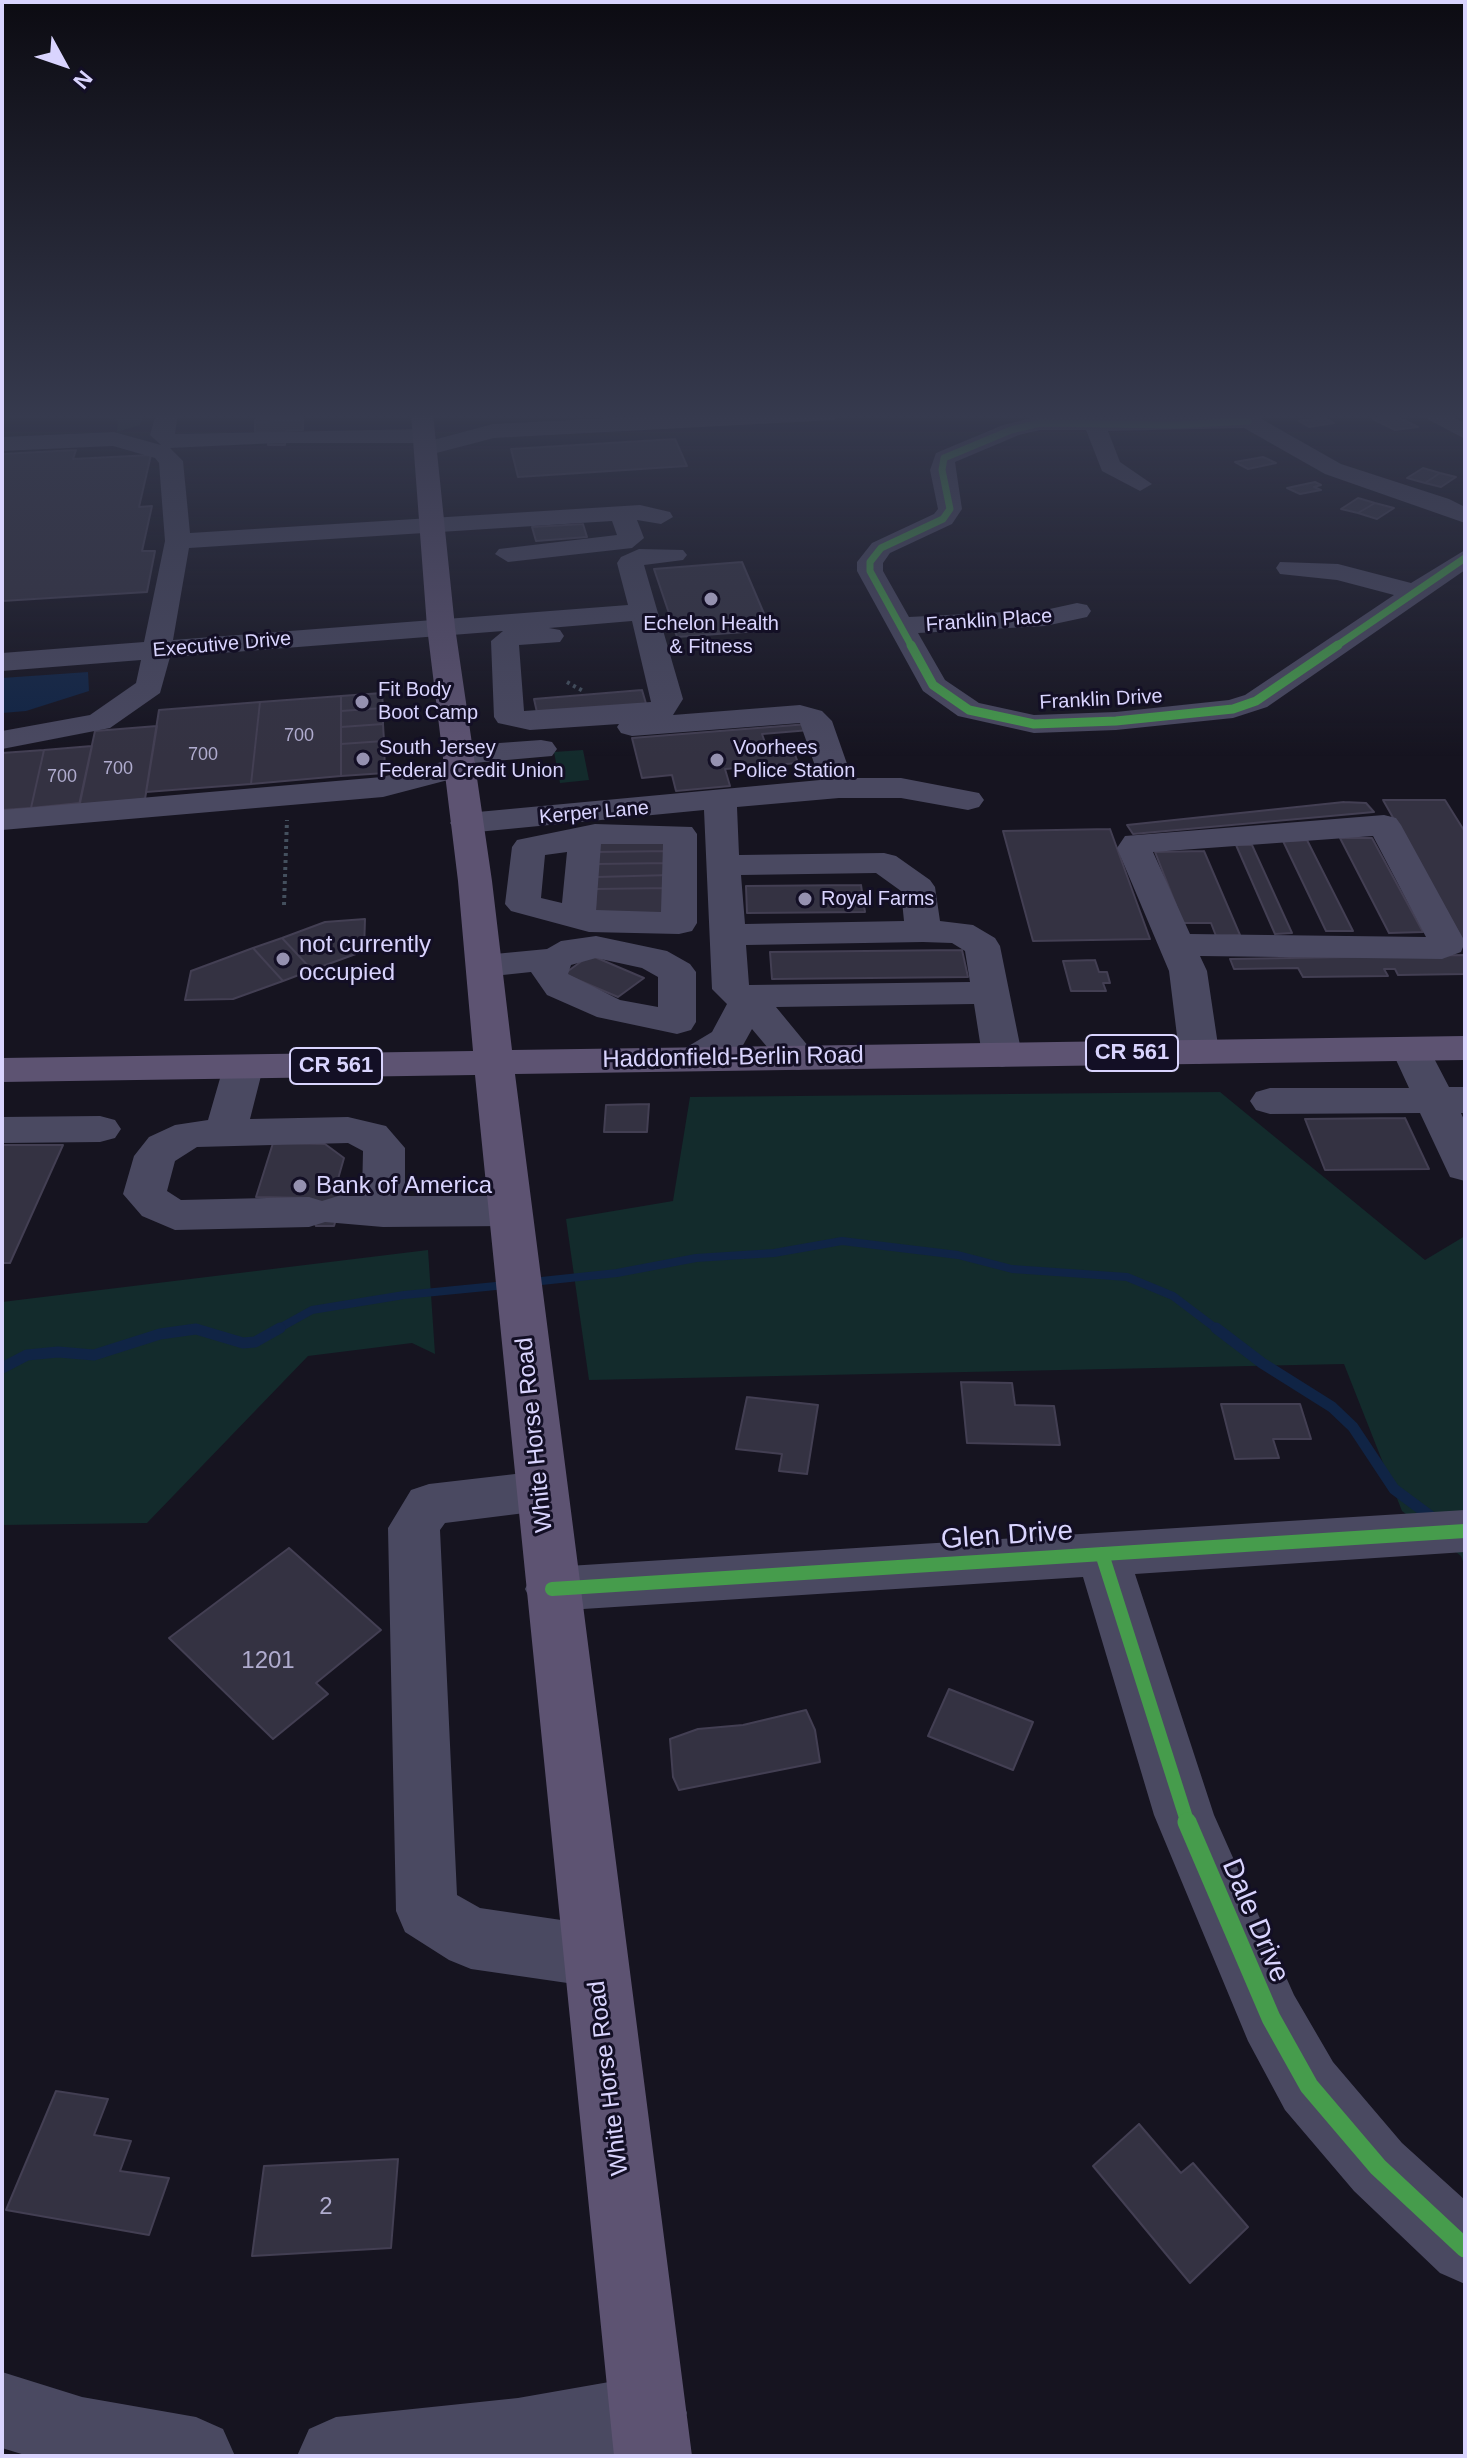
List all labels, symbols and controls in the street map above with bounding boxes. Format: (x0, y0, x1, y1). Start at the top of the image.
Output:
north arrow (24, 24, 104, 104)
text: N (68, 66, 97, 94)
marker: Echelon Health & Fitness (702, 590, 720, 608)
street label: Franklin Place (925, 605, 1053, 637)
place label: Echelon Health & Fitness (643, 612, 779, 659)
street label: Executive Drive (152, 627, 292, 663)
place label: Fit Body Boot Camp (378, 678, 478, 725)
street label: Franklin Drive (1039, 685, 1163, 715)
marker: Fit Body Boot Camp (353, 693, 371, 711)
house number: 700 (284, 725, 314, 747)
place label: South Jersey Federal Credit Union (379, 736, 564, 783)
place label: Voorhees Police Station (733, 736, 855, 783)
house number: 700 (188, 744, 218, 766)
marker: South Jersey Federal Credit Union (354, 750, 372, 768)
marker: Voorhees Police Station (708, 751, 726, 769)
house number: 700 (103, 758, 133, 780)
house number: 700 (47, 766, 77, 788)
street label: Kerper Lane (538, 796, 650, 830)
place label: Royal Farms (821, 887, 934, 911)
marker: Royal Farms (796, 890, 814, 908)
place label: not currently occupied (299, 931, 431, 987)
marker: not currently occupied (274, 950, 292, 968)
road number: CR 561 (1086, 1035, 1178, 1071)
street label: Haddonfield-Berlin Road (602, 1041, 864, 1075)
road number: CR 561 (290, 1048, 382, 1084)
place label: Bank of America (316, 1172, 492, 1200)
marker: Bank of America (291, 1177, 309, 1195)
street label: White Horse Road (510, 1336, 560, 1534)
street label: Glen Drive (940, 1515, 1074, 1557)
house number: 1201 (241, 1647, 295, 1675)
street label: Dale Drive (1214, 1854, 1296, 1988)
street label: White Horse Road (583, 1979, 635, 2177)
house number: 2 (319, 2193, 333, 2221)

